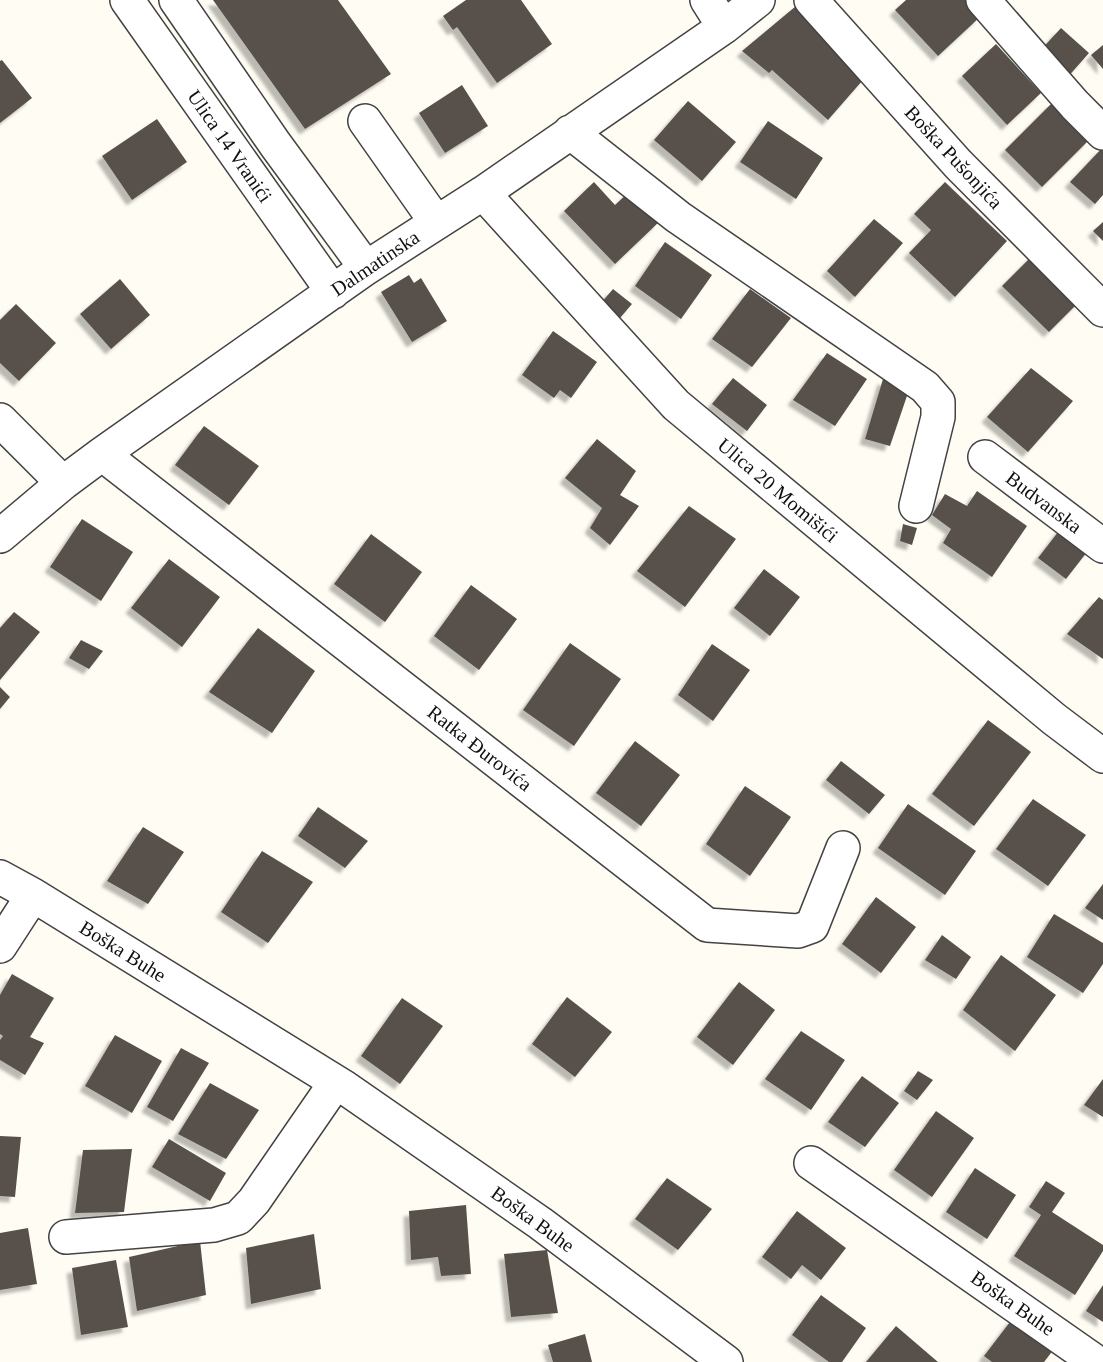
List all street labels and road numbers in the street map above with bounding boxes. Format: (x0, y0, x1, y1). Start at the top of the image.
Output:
street label: Ulica 14 Vranići (183, 86, 277, 207)
street label: Boška Pušonjića (900, 101, 1007, 214)
street label: Dalmatinska (327, 226, 423, 300)
street label: Ulica 20 Momišići (713, 433, 843, 547)
street label: Budvanska (1002, 466, 1086, 538)
street label: Ratka Đurovića (424, 701, 537, 796)
street label: Boška Buhe (76, 916, 170, 986)
street label: Boška Buhe (487, 1182, 579, 1257)
street label: Boška Buhe (967, 1266, 1059, 1340)

